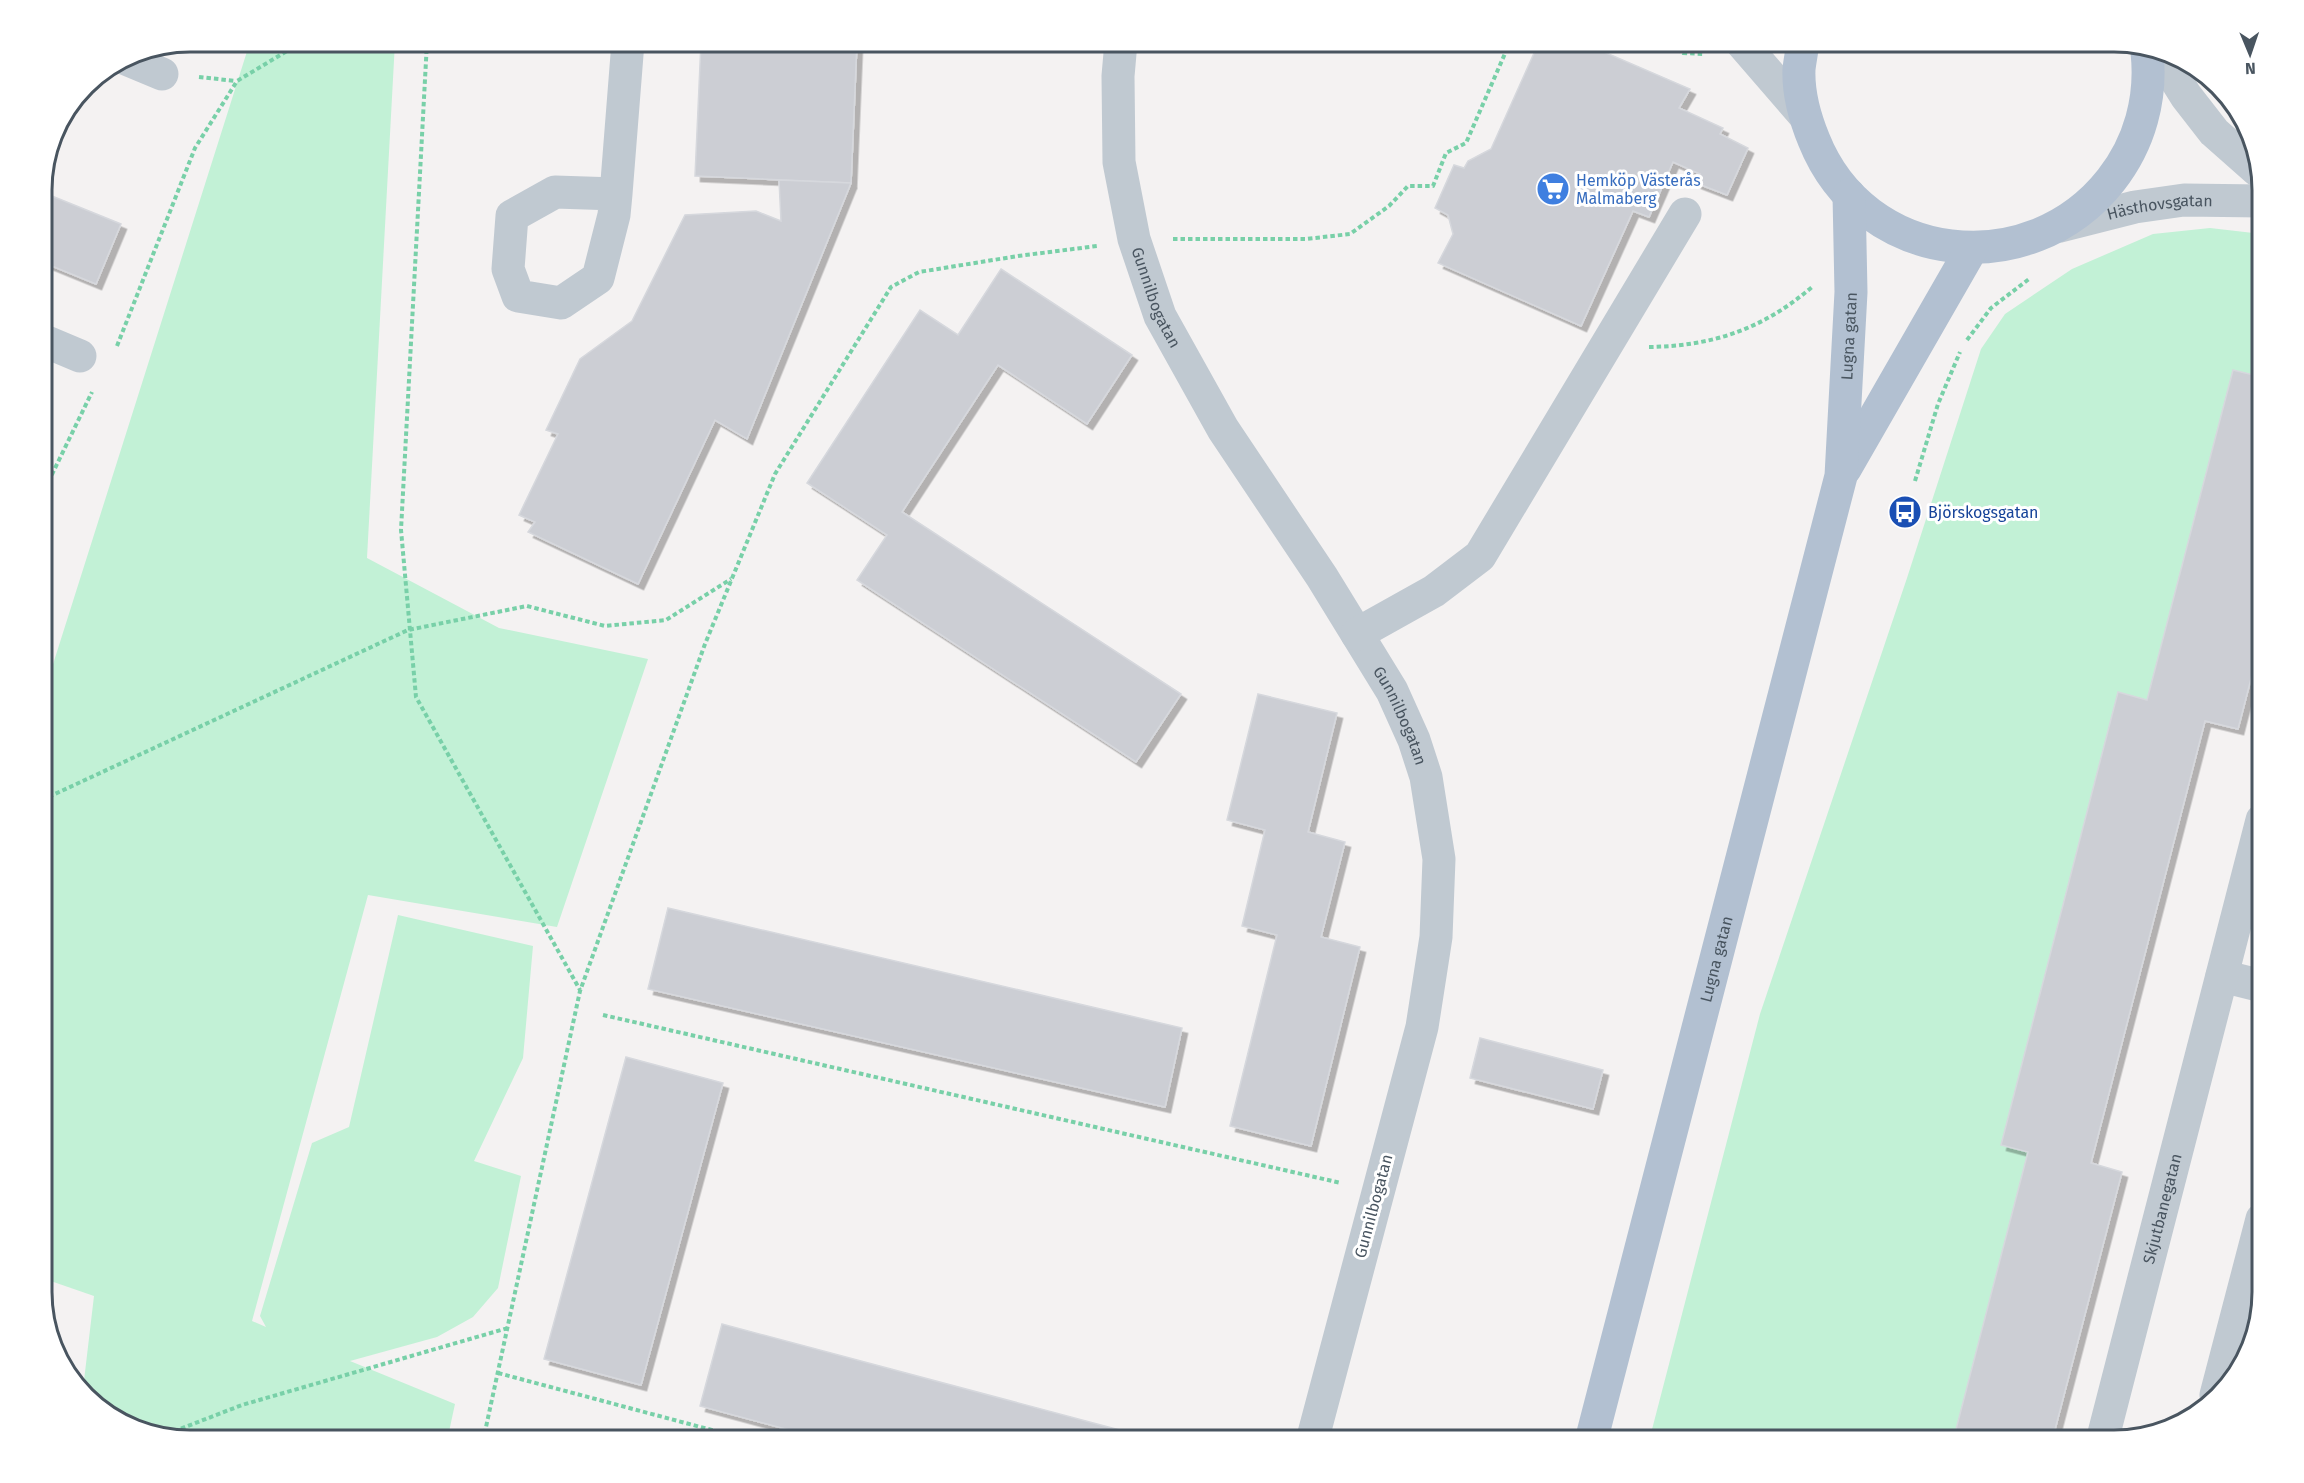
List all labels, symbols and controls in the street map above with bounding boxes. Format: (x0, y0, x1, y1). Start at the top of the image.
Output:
north arrow (2220, 24, 2280, 84)
text: N (2245, 59, 2256, 78)
supermarket icon: Hemköp Västerås Malmaberg (1535, 171, 1571, 207)
place label: Hemköp Västerås Malmaberg (1576, 171, 1701, 208)
street label: Hästhovsgatan (2105, 191, 2213, 224)
street label: Gunnilbogatan (1127, 245, 1185, 351)
street label: Lugna gatan (1837, 292, 1861, 381)
bus stop icon: Björskogsgatan (1887, 494, 1923, 530)
place label: Björskogsgatan (1928, 503, 2039, 522)
street label: Gunnilbogatan (1369, 663, 1430, 767)
street label: Lugna gatan (1696, 914, 1737, 1004)
street label: Gunnilbogatan (1351, 1152, 1396, 1260)
street label: Skjutbanegatan (2139, 1152, 2186, 1266)

